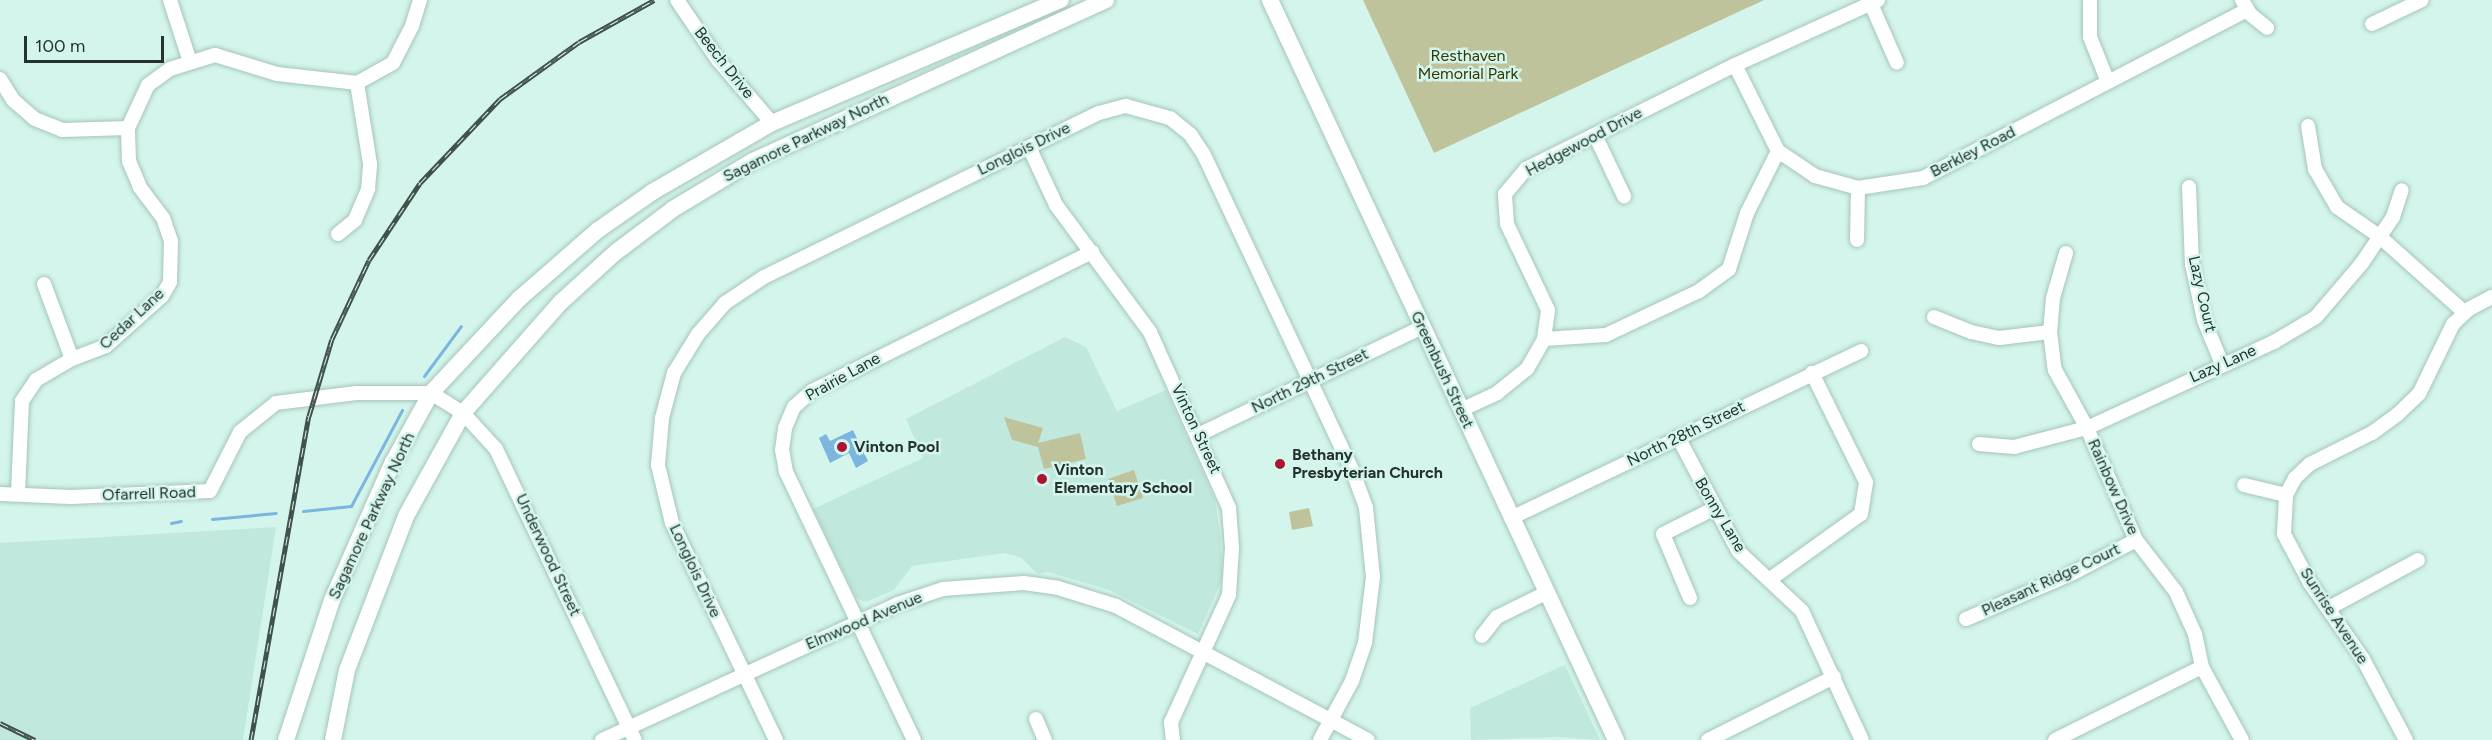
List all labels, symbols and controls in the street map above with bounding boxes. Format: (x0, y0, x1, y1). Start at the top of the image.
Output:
street label: Beech Drive (690, 23, 758, 103)
scale bar (27, 24, 166, 62)
text: 100 m (35, 35, 85, 57)
park label: Resthaven Memorial Park (1418, 46, 1518, 84)
street label: Sagamore Parkway North (720, 90, 892, 186)
street label: Hedgewood Drive (1522, 103, 1646, 181)
street label: Longlois Drive (974, 118, 1074, 180)
street label: Berkley Road (1927, 122, 2019, 182)
street label: Lazy Court (2184, 254, 2220, 334)
street label: Cedar Lane (96, 284, 168, 354)
street label: Greenbush Street (1406, 308, 1478, 432)
street label: Lazy Lane (2187, 341, 2259, 387)
street label: North 29th Street (1248, 344, 1372, 418)
street label: Prairie Lane (802, 349, 884, 405)
street label: Vinton Street (1167, 381, 1225, 477)
street label: North 28th Street (1624, 397, 1748, 471)
street label: Sagamore Parkway North (325, 430, 419, 602)
street label: Rainbow Drive (2083, 436, 2143, 538)
place label: Vinton Pool (854, 437, 939, 457)
marker: Vinton Pool (835, 440, 849, 454)
place label: Bethany Presbyterian Church (1292, 445, 1443, 483)
marker: Bethany Presbyterian Church (1273, 457, 1287, 471)
place label: Vinton Elementary School (1054, 460, 1192, 498)
marker: Vinton Elementary School (1035, 472, 1049, 486)
street label: Bonny Lane (1690, 474, 1750, 556)
street label: Ofarrell Road (102, 483, 196, 505)
street label: Underwood Street (511, 491, 585, 619)
street label: Longlois Drive (665, 521, 725, 621)
street label: Pleasant Ridge Court (1979, 539, 2123, 621)
street label: Sunrise Avenue (2296, 564, 2372, 668)
street label: Elmwood Avenue (803, 588, 925, 654)

